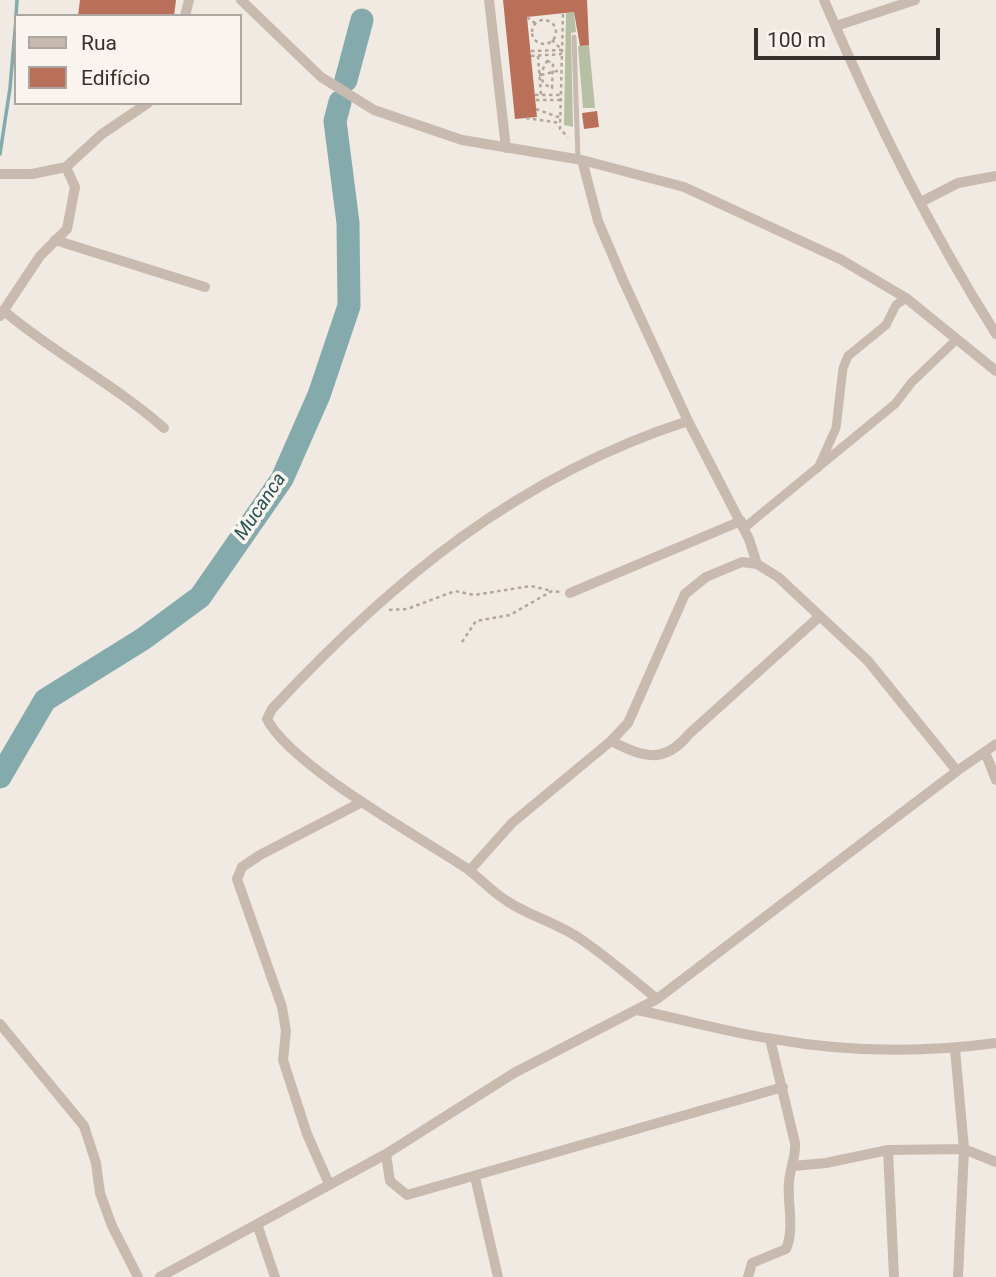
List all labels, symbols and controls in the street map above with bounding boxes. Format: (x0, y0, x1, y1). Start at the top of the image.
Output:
legend (14, 14, 242, 105)
scale bar (758, 14, 944, 58)
text: 100 m (767, 28, 826, 52)
text: Rua (81, 31, 117, 55)
text: Edifício (81, 66, 150, 90)
water label: Mucanca (230, 469, 292, 545)

